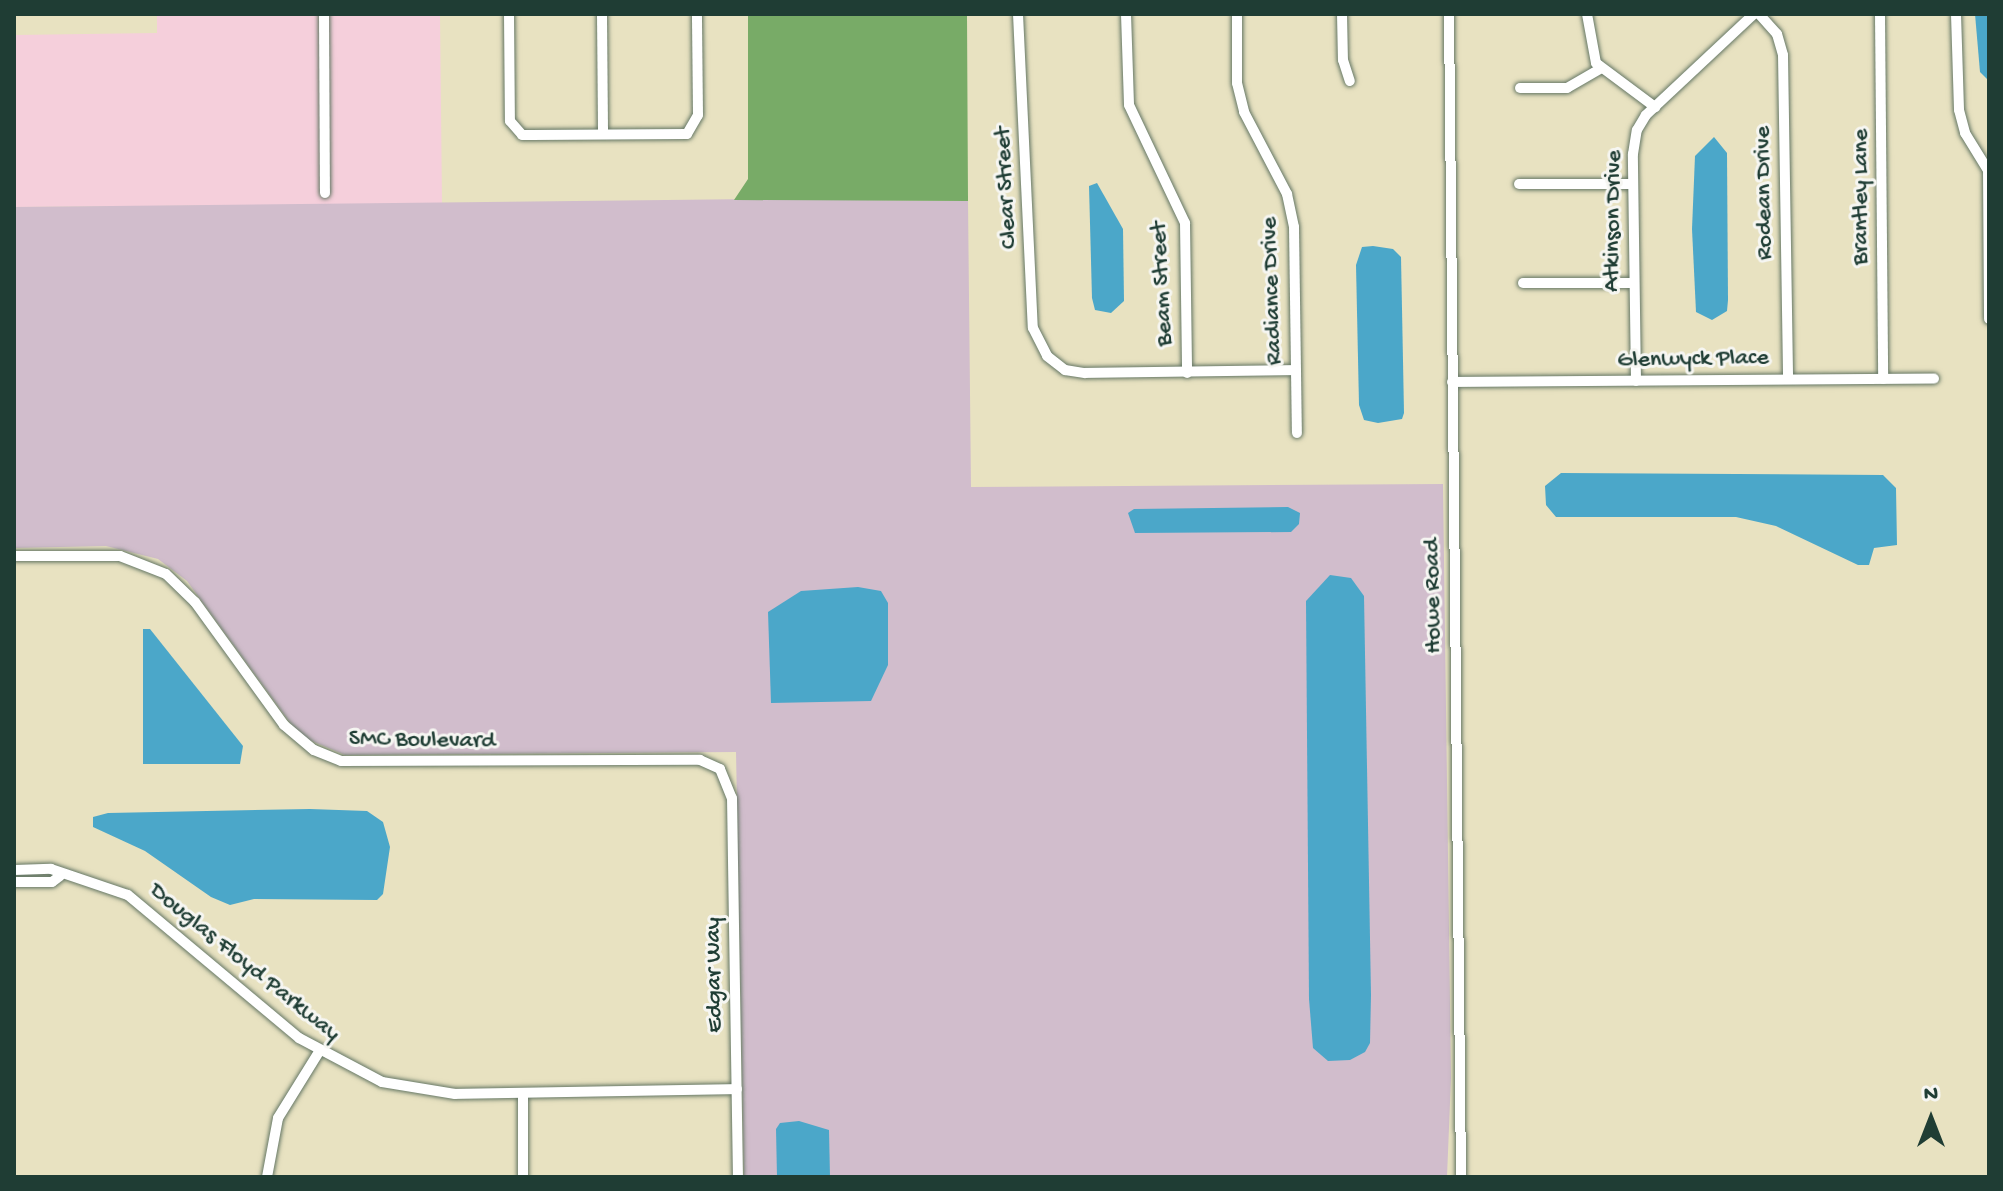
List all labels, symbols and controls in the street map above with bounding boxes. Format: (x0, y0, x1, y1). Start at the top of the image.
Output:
street label: Clear Street (989, 126, 1025, 250)
street label: Rodean Drive (1749, 126, 1781, 260)
street label: Brantley Lane (1848, 129, 1876, 265)
street label: Atkinson Drive (1598, 150, 1630, 292)
street label: Radiance Drive (1256, 216, 1290, 366)
street label: Beam Street (1145, 221, 1181, 347)
street label: Glenwyck Place (1617, 344, 1769, 376)
street label: Howe Road (1419, 538, 1449, 654)
street label: SMC Boulevard (348, 725, 496, 757)
street label: Douglas Floyd Parkway (143, 877, 345, 1049)
street label: Edgar Way (700, 917, 730, 1033)
north arrow (1891, 1079, 1971, 1159)
text: N (1924, 1082, 1938, 1108)

